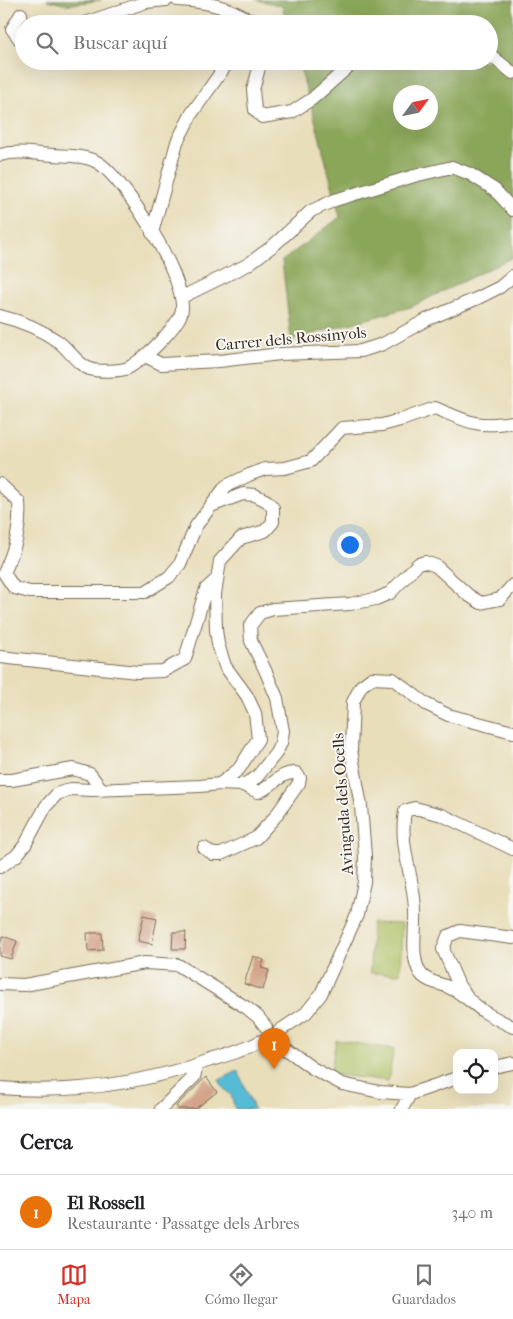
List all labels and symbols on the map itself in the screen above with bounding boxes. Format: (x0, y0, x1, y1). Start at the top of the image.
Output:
north arrow (393, 85, 438, 130)
street label: Carrer dels Rossinyols (215, 322, 367, 355)
your location (337, 532, 363, 558)
street label: Avinguda dels Ocells (328, 732, 357, 876)
pin: 1 (258, 1028, 290, 1069)

